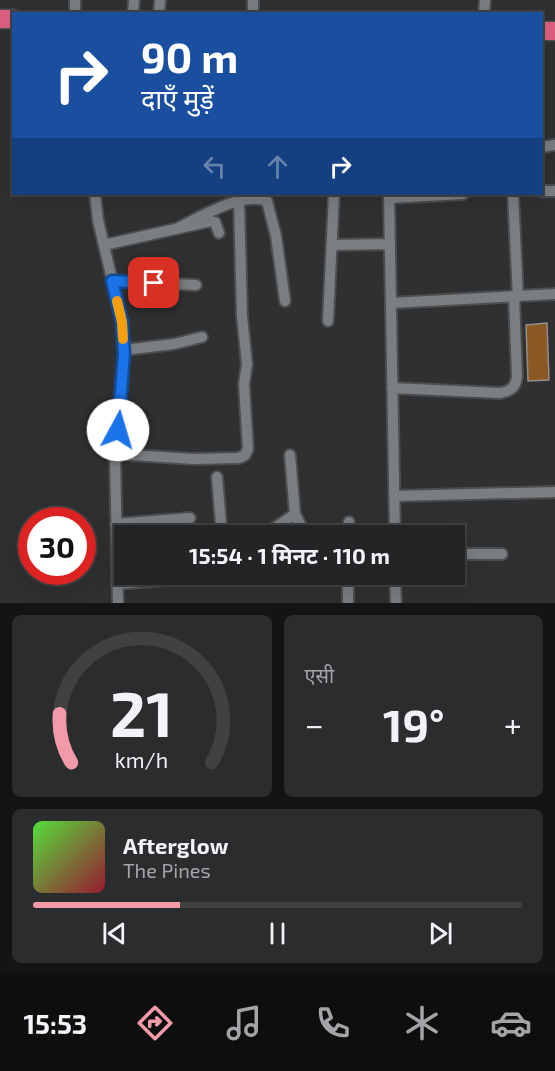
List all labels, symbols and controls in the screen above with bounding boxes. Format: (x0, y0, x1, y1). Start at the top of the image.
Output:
text: 90 m (141, 31, 238, 81)
icon: right (42, 36, 120, 114)
text: दाएँ मुड़ें (141, 82, 214, 114)
icon: left (198, 150, 231, 183)
icon: ahead (261, 150, 294, 183)
icon: right (324, 150, 357, 183)
pin (128, 257, 179, 308)
icon: arrive (137, 266, 170, 299)
position arrow (86, 398, 150, 462)
speed limit sign: 30 (18, 507, 96, 585)
text: 15:54 · 1 मिनट · 110 m (189, 542, 390, 568)
text: एसी (305, 663, 334, 687)
text: 21 (110, 675, 173, 750)
text: 19° (383, 697, 445, 751)
text: − (305, 704, 324, 744)
text: + (504, 704, 522, 744)
text: km/h (115, 747, 168, 772)
text: Afterglow (123, 832, 228, 858)
text: The Pines (123, 858, 211, 882)
icon: previous (98, 917, 131, 950)
icon: pause (261, 917, 294, 950)
icon: next (424, 917, 457, 950)
icon: directions (134, 1002, 176, 1044)
icon: music (223, 1002, 265, 1044)
icon: phone (312, 1002, 354, 1044)
icon: climate (401, 1002, 443, 1044)
icon: car (490, 1002, 532, 1044)
text: 15:53 (23, 1007, 87, 1039)

